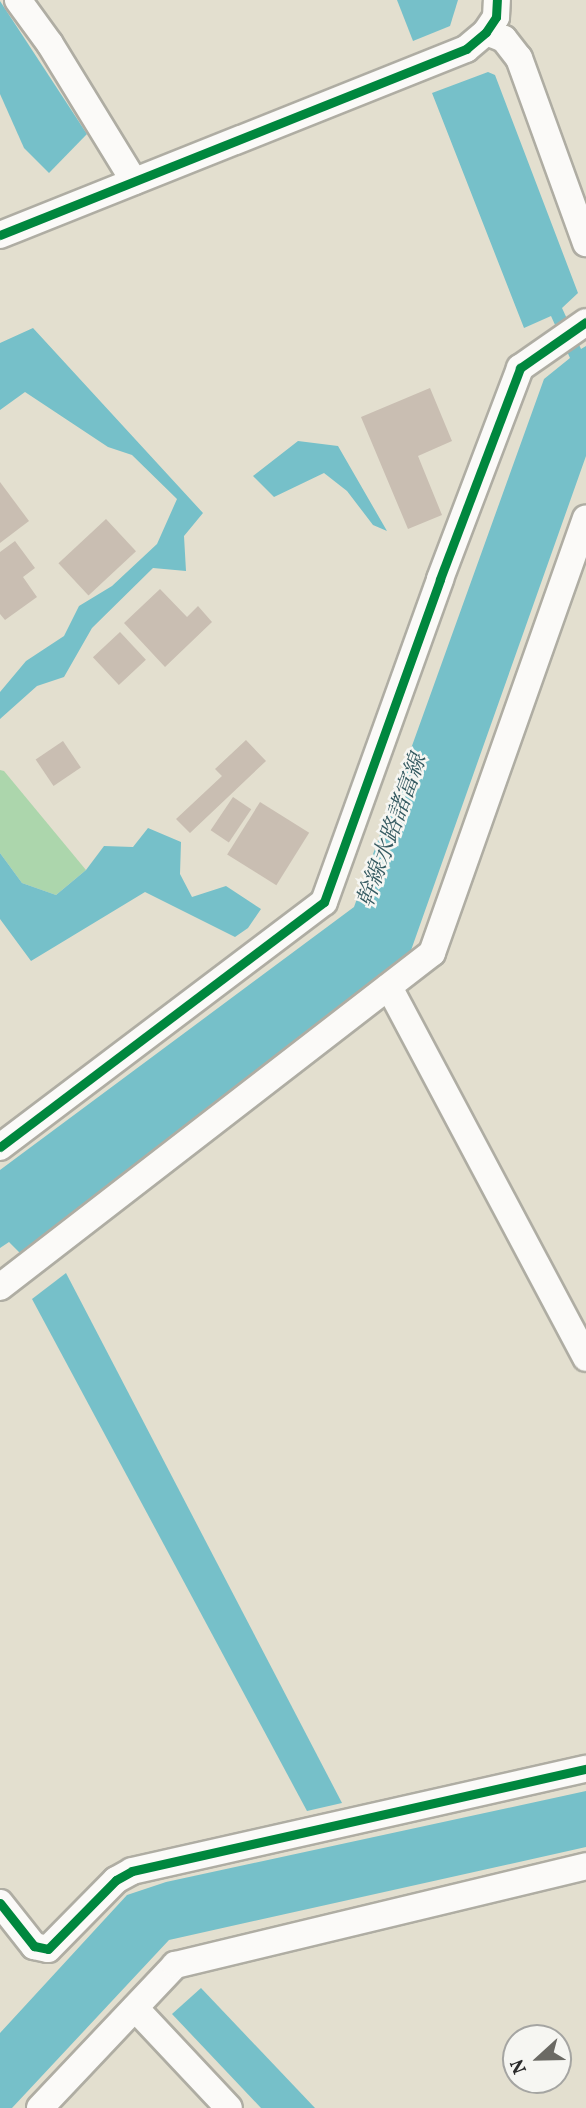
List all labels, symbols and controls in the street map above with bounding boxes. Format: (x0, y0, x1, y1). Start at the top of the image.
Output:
water label: 幹線水路諸富線 (352, 751, 434, 911)
north arrow (502, 2024, 572, 2094)
text: N (505, 2055, 534, 2077)

